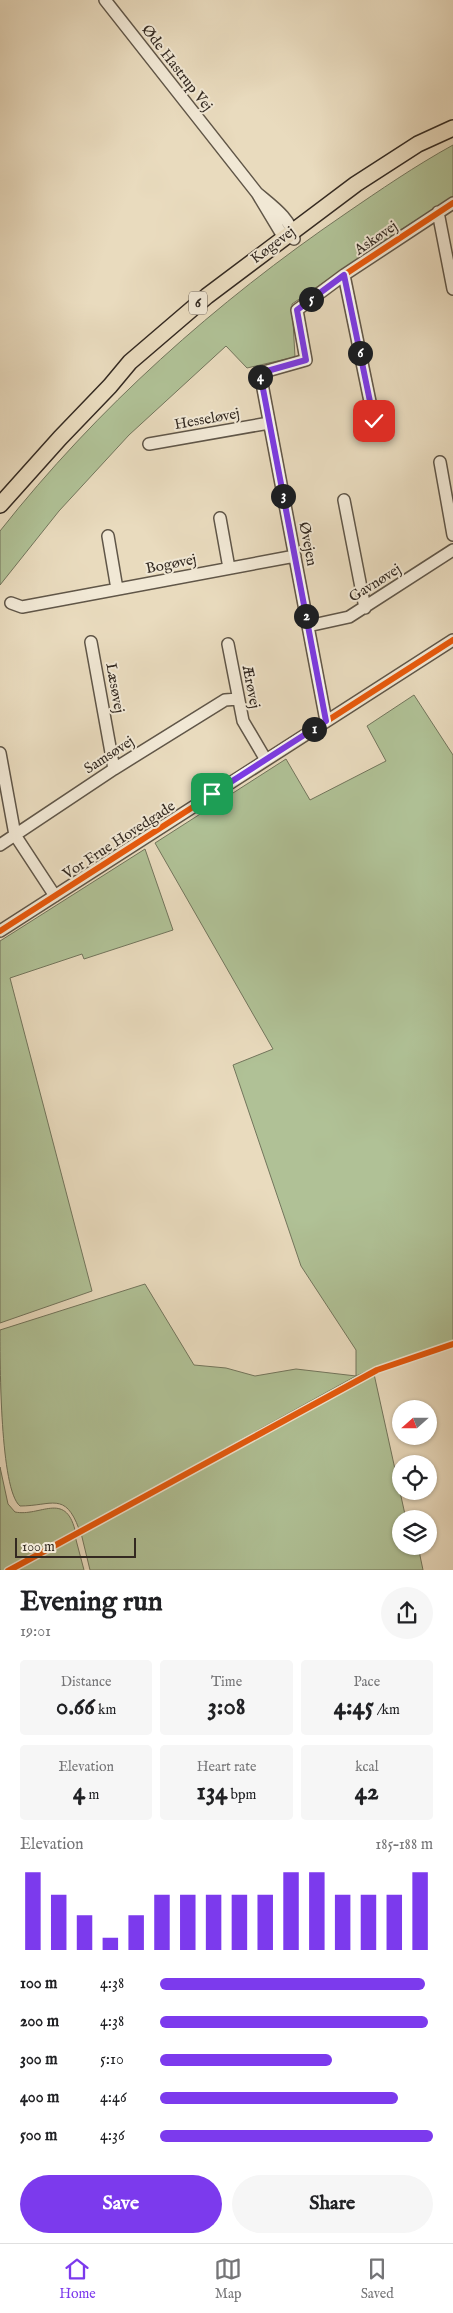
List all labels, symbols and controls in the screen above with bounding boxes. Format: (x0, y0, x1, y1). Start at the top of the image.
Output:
street label: Øde Hastrup Vej (137, 21, 217, 115)
street label: Askøvej (350, 217, 401, 260)
street label: Køgevej (247, 222, 299, 268)
pin: 5 (298, 286, 324, 312)
text: 5 (309, 290, 314, 308)
road number: 6 (189, 292, 207, 314)
pin: 6 (348, 340, 372, 366)
text: 6 (358, 344, 363, 362)
pin: 4 (248, 364, 272, 390)
text: 4 (257, 368, 264, 386)
pin (353, 400, 395, 442)
street label: Hesseløvej (173, 404, 241, 434)
icon: check (360, 407, 388, 435)
pin: 3 (270, 484, 296, 508)
text: 3 (281, 487, 286, 505)
street label: Øvejen (294, 520, 322, 568)
street label: Bogøvej (144, 550, 198, 578)
street label: Gavnøvej (345, 560, 405, 606)
pin: 2 (294, 604, 318, 628)
text: 2 (303, 607, 310, 625)
street label: Læsøvej (101, 661, 129, 715)
street label: Ærøvej (237, 663, 264, 710)
pin: 1 (302, 716, 326, 742)
text: 1 (312, 720, 317, 738)
street label: Samsøvej (80, 732, 138, 778)
pin (191, 773, 233, 815)
icon: arrive (198, 780, 226, 808)
street label: Vor Frue Hovedgade (58, 797, 179, 884)
north arrow (392, 1400, 438, 1445)
map controls (392, 1400, 437, 1555)
button: locate (392, 1455, 437, 1500)
button: layers (392, 1510, 437, 1555)
scale bar (15, 1536, 136, 1559)
text: 100 m (22, 1538, 55, 1556)
text: Evening run (20, 1585, 163, 1620)
button: share (381, 1587, 433, 1639)
text: 19:01 (20, 1622, 51, 1642)
text: Distance (61, 1673, 111, 1691)
text: Time (211, 1673, 242, 1691)
text: Pace (354, 1673, 380, 1691)
text: 0.66 (56, 1691, 95, 1723)
text: 3:08 (207, 1691, 246, 1723)
text: 4:45 (334, 1691, 374, 1723)
text: km (95, 1701, 116, 1719)
text: /km (374, 1701, 400, 1719)
text: Elevation (58, 1758, 114, 1776)
text: Heart rate (197, 1758, 256, 1776)
text: kcal (355, 1758, 378, 1776)
text: 4 (73, 1776, 85, 1808)
text: 134 (197, 1776, 228, 1808)
text: 42 (355, 1776, 379, 1808)
text: m (85, 1786, 99, 1804)
text: bpm (228, 1786, 256, 1804)
text: Elevation (20, 1835, 83, 1855)
text: 185–188 m (375, 1835, 433, 1855)
text: 100 m (20, 1974, 57, 1994)
text: 4:38 (100, 1974, 124, 1994)
text: 200 m (20, 2012, 59, 2032)
text: 4:38 (100, 2012, 124, 2032)
text: 300 m (20, 2050, 58, 2070)
text: 5:10 (100, 2050, 124, 2070)
text: 400 m (20, 2088, 59, 2108)
text: 4:46 (100, 2088, 127, 2108)
text: 500 m (20, 2126, 57, 2146)
text: 4:36 (100, 2126, 125, 2146)
button: Save (20, 2175, 222, 2233)
button: Share (232, 2175, 433, 2233)
tab: Home (59, 2255, 96, 2303)
tab: Map (214, 2255, 242, 2303)
tab: Saved (361, 2255, 394, 2303)

